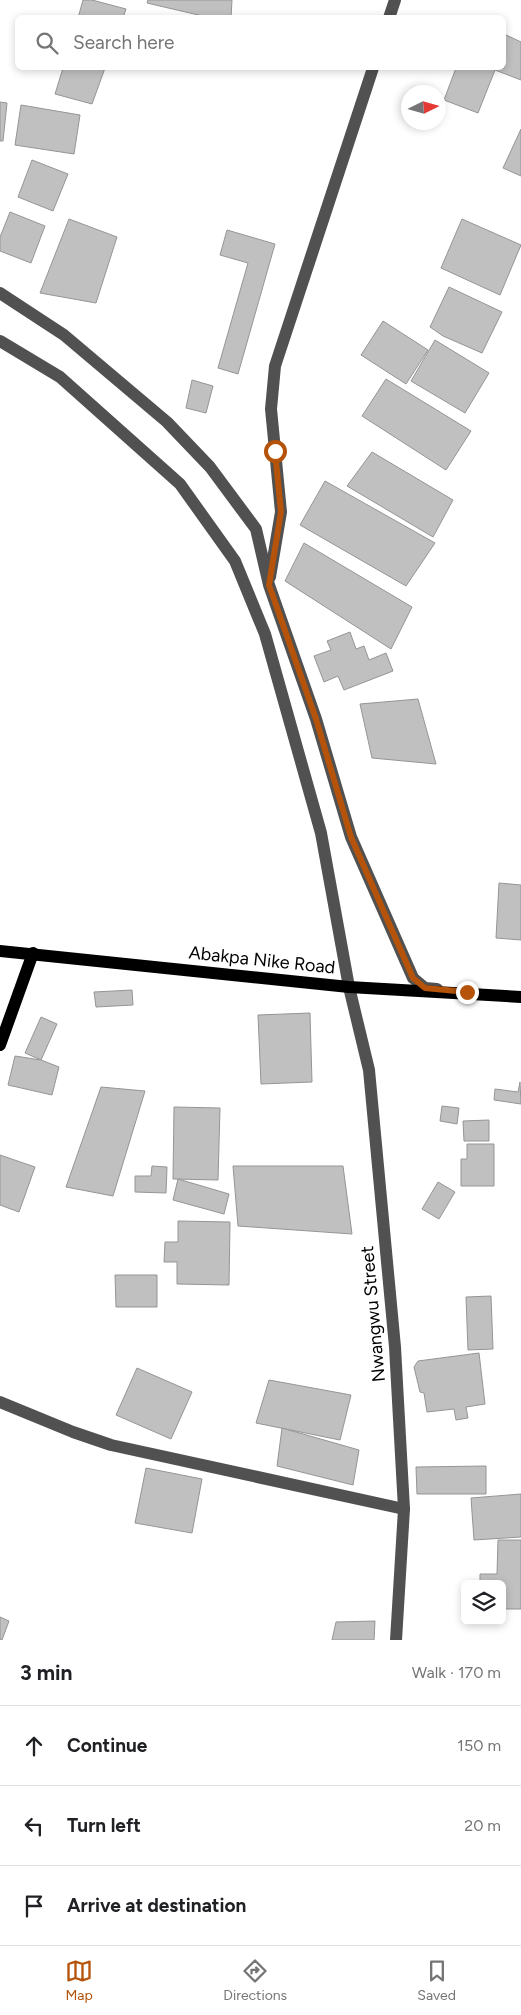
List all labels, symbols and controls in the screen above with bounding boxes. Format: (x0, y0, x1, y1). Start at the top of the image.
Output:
search box (15, 15, 506, 70)
icon: search (33, 29, 61, 57)
text: Search here (73, 31, 175, 54)
north arrow (401, 85, 446, 130)
route start (264, 440, 287, 463)
street label: Abakpa Nike Road (188, 941, 336, 979)
route end (456, 981, 479, 1004)
street label: Nwangwu Street (356, 1245, 390, 1383)
map controls (461, 1580, 506, 1625)
button: layers (461, 1580, 506, 1625)
text: 3 min (20, 1660, 72, 1685)
text: Walk · 170 m (412, 1663, 501, 1682)
icon: ahead (20, 1732, 48, 1760)
text: Continue (67, 1734, 147, 1757)
text: 150 m (457, 1736, 501, 1755)
icon: left (20, 1812, 48, 1840)
text: Turn left (67, 1814, 141, 1837)
text: 20 m (464, 1816, 501, 1835)
icon: arrive (20, 1892, 48, 1920)
text: Arrive at destination (67, 1894, 246, 1917)
tab: Map (65, 1957, 93, 2004)
tab: Directions (223, 1957, 287, 2004)
tab: Saved (417, 1957, 456, 2004)

